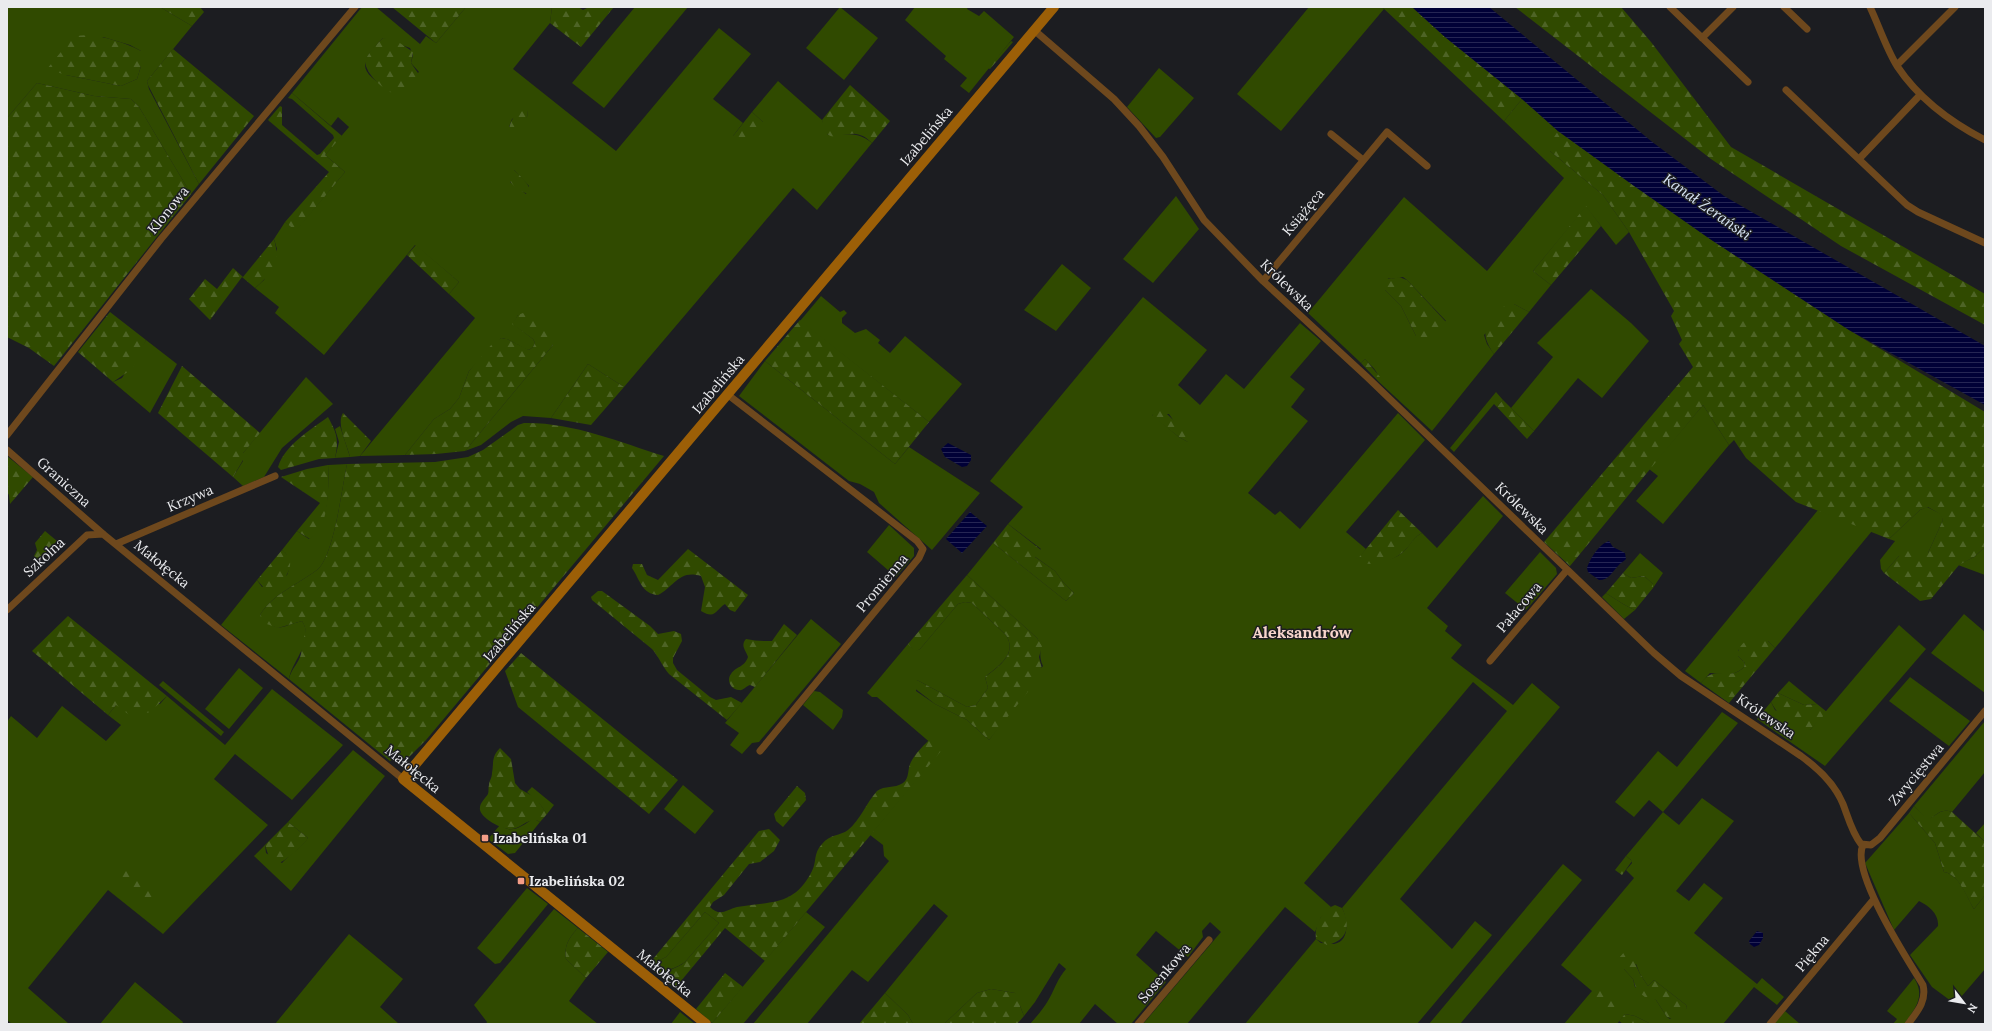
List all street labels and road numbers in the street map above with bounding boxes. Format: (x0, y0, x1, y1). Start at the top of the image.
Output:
street label: Izabelińska (896, 103, 956, 169)
street label: Klonowa (143, 182, 193, 238)
street label: Książęca (1278, 185, 1328, 239)
street label: Królewska (1256, 255, 1318, 315)
street label: Izabelińska (688, 351, 748, 417)
street label: Graniczna (33, 453, 95, 511)
street label: Królewska (1491, 478, 1553, 538)
street label: Krzywa (164, 480, 216, 516)
street label: Szkolna (19, 533, 69, 581)
street label: Małołęcka (131, 536, 193, 592)
street label: Promienna (852, 550, 912, 616)
street label: Pałacowa (1493, 578, 1545, 636)
street label: Izabelińska (479, 599, 539, 665)
street label: Królewska (1733, 690, 1799, 742)
street label: Zwycięstwa (1885, 739, 1947, 809)
street label: Małołęcka (382, 741, 444, 797)
street label: Piękna (1791, 931, 1833, 975)
street label: Sosenkowa (1134, 939, 1194, 1007)
street label: Małołęcka (634, 945, 696, 1001)

